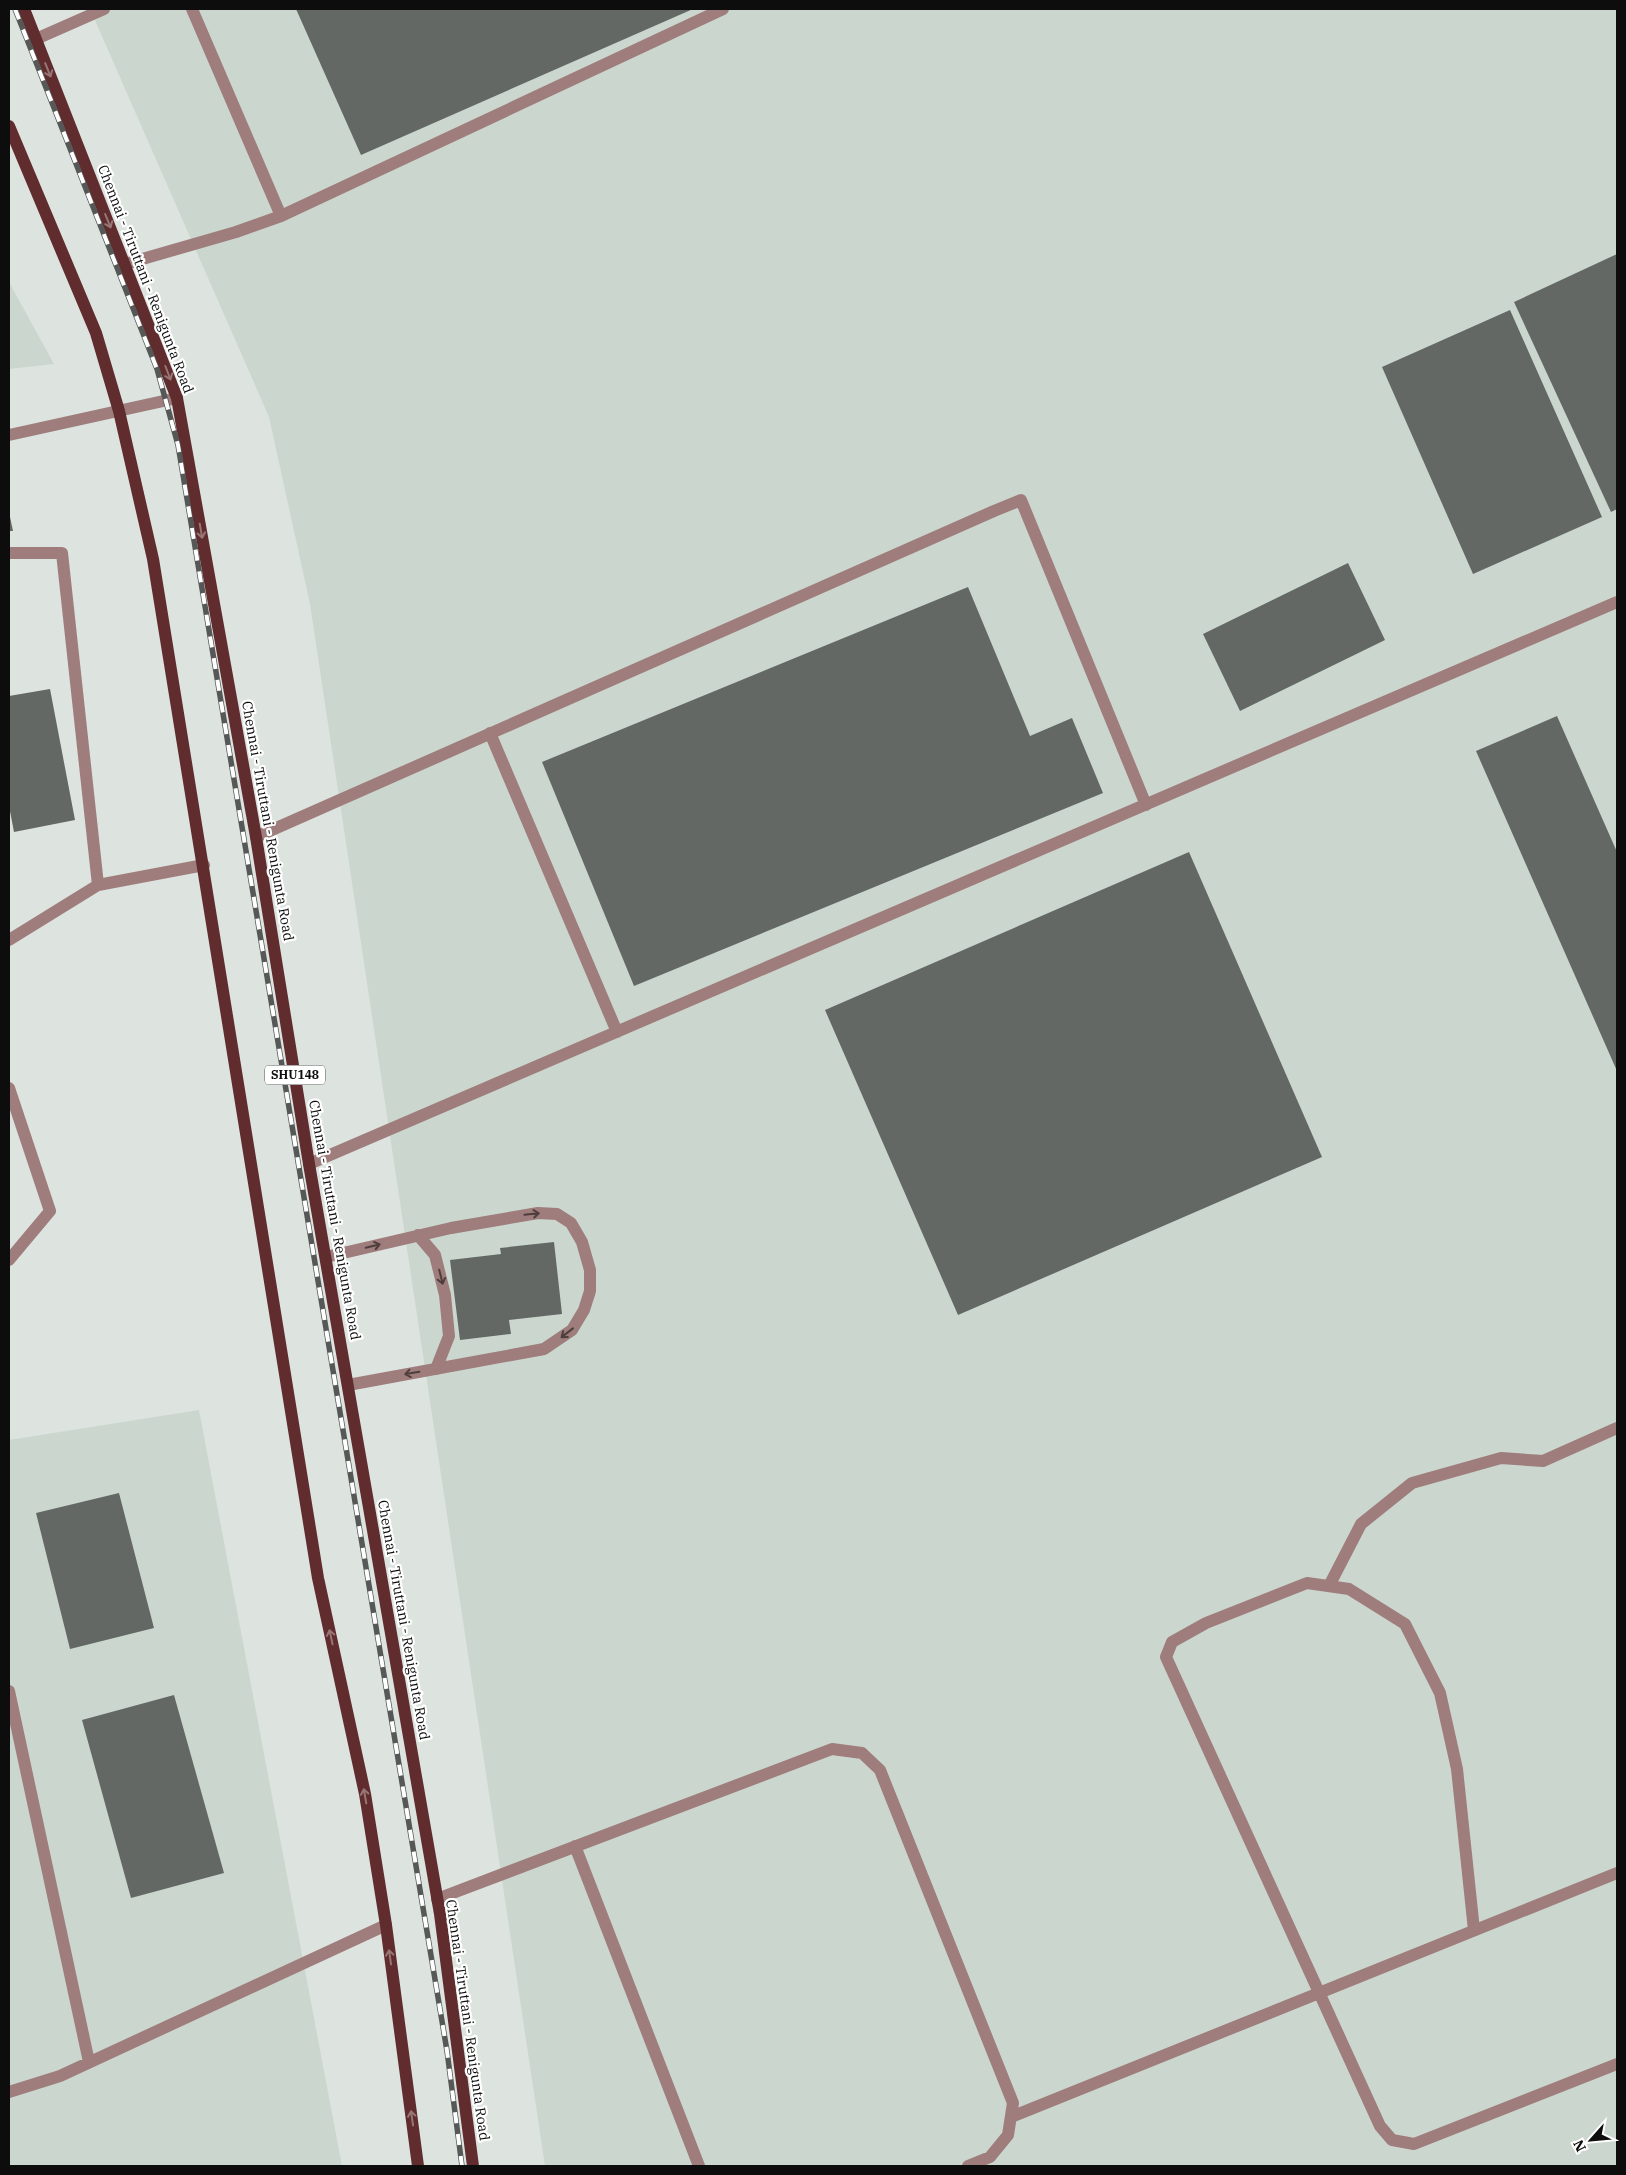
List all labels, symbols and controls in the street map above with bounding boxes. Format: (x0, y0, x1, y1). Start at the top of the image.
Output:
one-way arrow (44, 62, 53, 78)
street label: Chennai - Tiruttani - Renigunta Road (94, 162, 198, 396)
one-way arrow (104, 213, 113, 229)
one-way arrow (163, 365, 173, 380)
one-way arrow (196, 523, 206, 539)
street label: Chennai - Tiruttani - Renigunta Road (238, 700, 298, 943)
road number: SHU148 (265, 1066, 325, 1084)
street label: Chennai - Tiruttani - Renigunta Road (305, 1099, 365, 1342)
one-way arrow (524, 1209, 540, 1219)
one-way arrow (365, 1241, 381, 1250)
one-way arrow (436, 1269, 446, 1285)
one-way arrow (560, 1328, 574, 1338)
one-way arrow (404, 1369, 420, 1379)
street label: Chennai - Tiruttani - Renigunta Road (374, 1499, 434, 1742)
one-way arrow (325, 1630, 335, 1646)
one-way arrow (359, 1789, 369, 1805)
street label: Chennai - Tiruttani - Renigunta Road (442, 1898, 494, 2142)
one-way arrow (385, 1949, 395, 1965)
one-way arrow (406, 2110, 416, 2126)
north arrow (1566, 2115, 1616, 2165)
text: N (1569, 2137, 1590, 2155)

